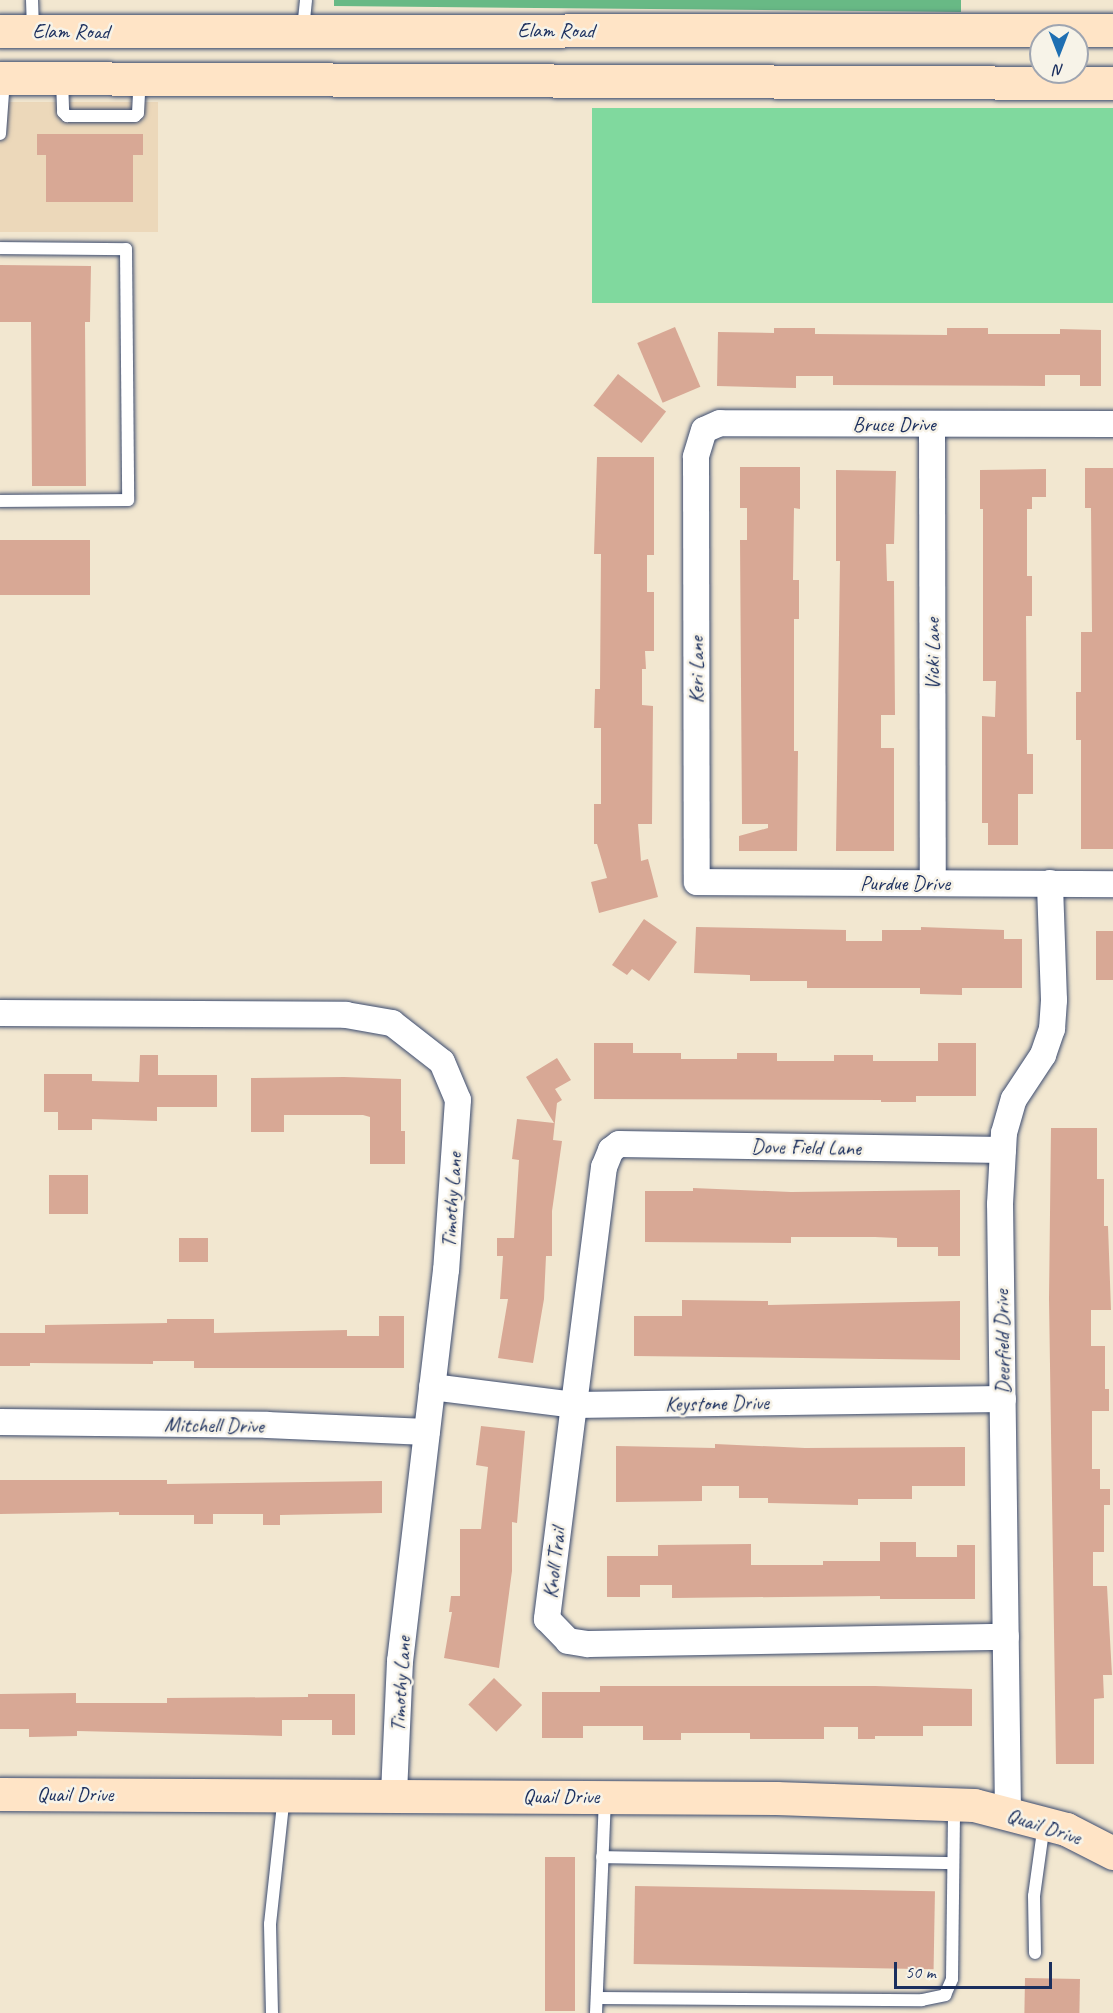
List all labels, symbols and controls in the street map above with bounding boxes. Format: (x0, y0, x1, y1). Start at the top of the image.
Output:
street label: Elam Road (518, 17, 594, 43)
street label: Elam Road (33, 18, 109, 44)
north arrow (1029, 24, 1089, 84)
text: N (1054, 60, 1064, 80)
street label: Bruce Drive (852, 411, 936, 437)
street label: Vicki Lane (919, 618, 945, 690)
street label: Keri Lane (683, 636, 709, 704)
street label: Purdue Drive (860, 870, 950, 896)
street label: Dove Field Lane (751, 1133, 861, 1161)
street label: Timothy Lane (435, 1151, 467, 1249)
street label: Deerfield Drive (988, 1289, 1016, 1395)
street label: Keystone Drive (665, 1389, 769, 1417)
street label: Mitchell Drive (164, 1412, 264, 1438)
street label: Knoll Trail (537, 1526, 571, 1600)
street label: Timothy Lane (384, 1635, 416, 1733)
street label: Quail Drive (36, 1781, 114, 1807)
street label: Quail Drive (522, 1783, 600, 1809)
street label: Quail Drive (1003, 1802, 1085, 1850)
scale bar (897, 1950, 1054, 1988)
text: 50 m (905, 1961, 936, 1983)

